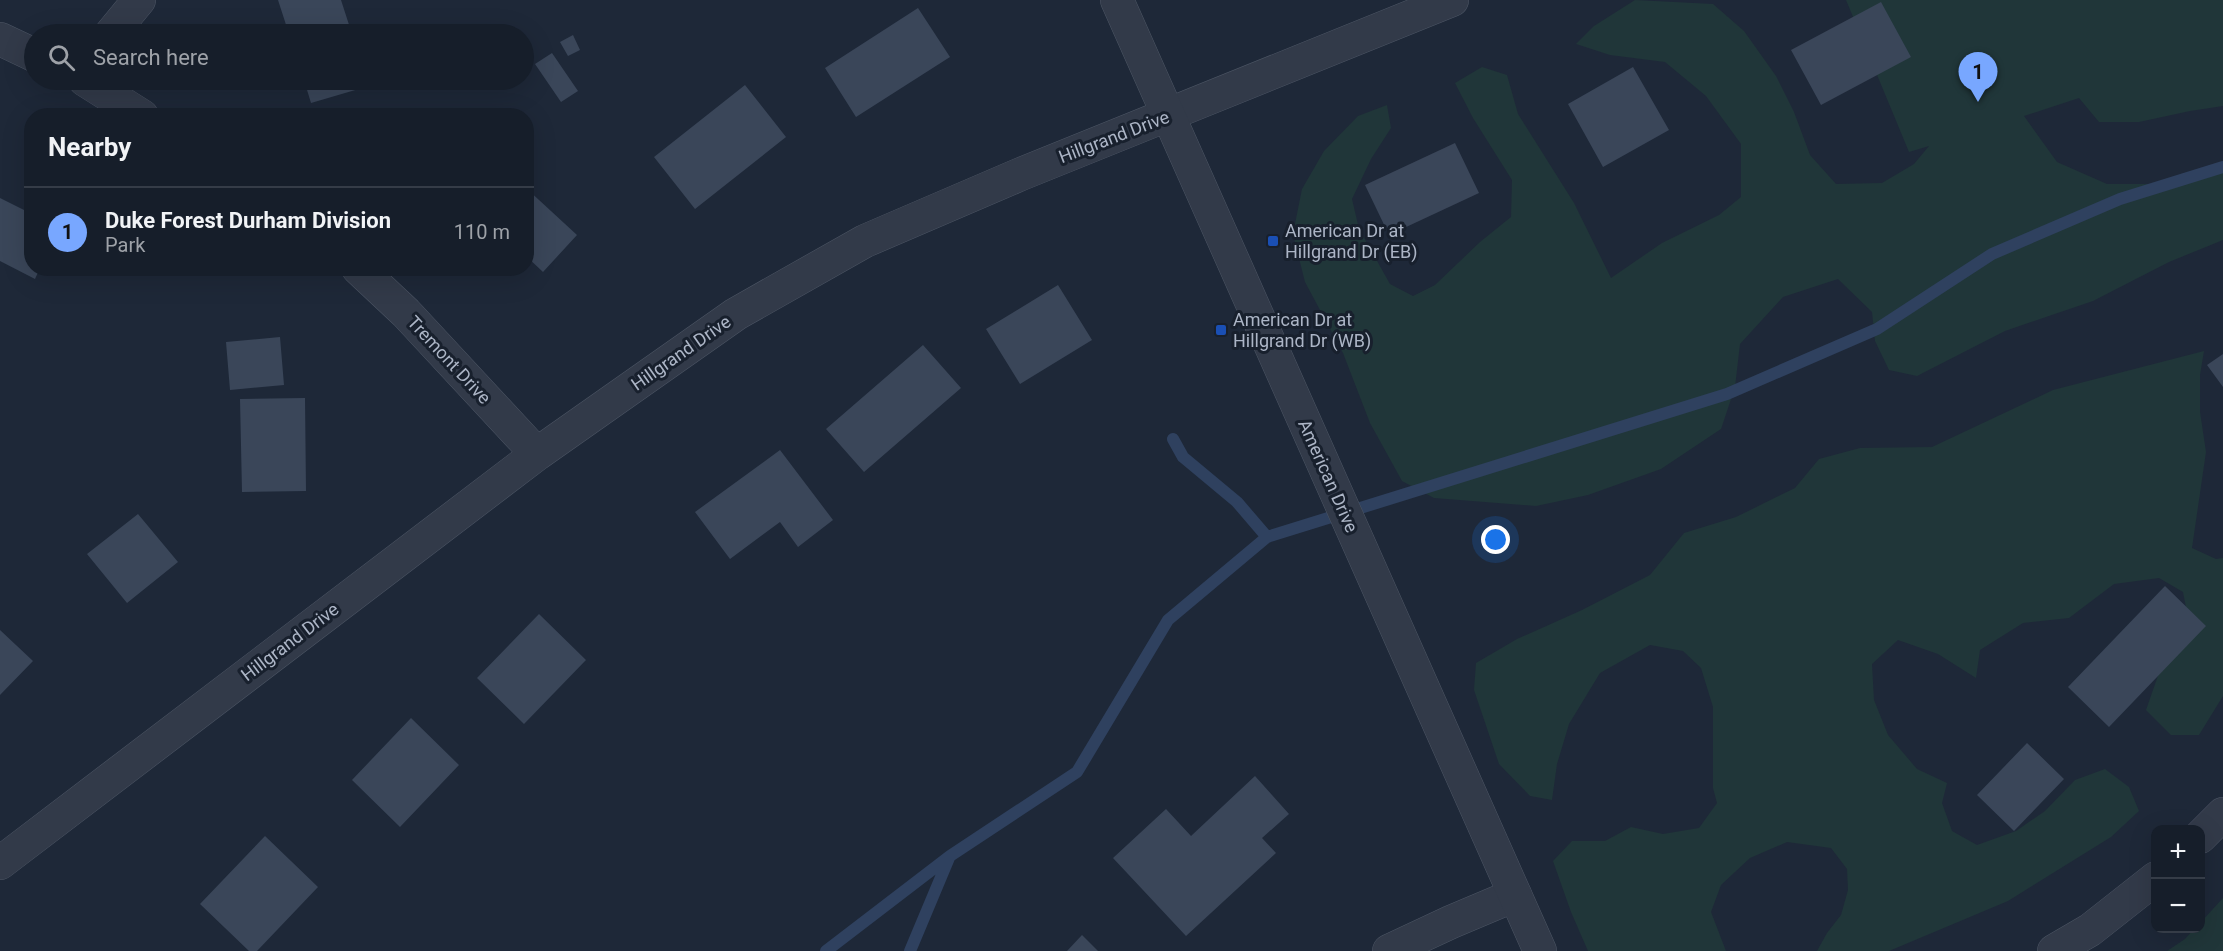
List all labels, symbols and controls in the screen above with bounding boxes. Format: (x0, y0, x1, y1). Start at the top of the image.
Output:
search box (24, 24, 534, 90)
icon: search (45, 41, 78, 74)
text: Search here (93, 45, 209, 70)
pin: 1 (1958, 52, 1998, 102)
street label: Hillgrand Drive (1056, 106, 1172, 167)
text: Nearby (48, 132, 131, 162)
text: Duke Forest Durham Division (105, 208, 391, 233)
text: 1 (62, 220, 73, 244)
text: 110 m (454, 220, 510, 244)
place label: American Dr at Hillgrand Dr (EB) (1285, 220, 1417, 263)
text: Park (105, 233, 145, 257)
marker: American Dr at Hillgrand Dr (EB) (1266, 234, 1280, 248)
place label: American Dr at Hillgrand Dr (WB) (1233, 309, 1371, 352)
street label: Tremont Drive (403, 311, 495, 408)
street label: Hillgrand Drive (627, 311, 735, 395)
marker: American Dr at Hillgrand Dr (WB) (1214, 323, 1228, 337)
street label: American Drive (1294, 416, 1363, 536)
your location (1481, 525, 1510, 554)
street label: Hillgrand Drive (237, 598, 343, 685)
map controls (2151, 825, 2205, 933)
button: + (2151, 825, 2205, 879)
button: − (2151, 879, 2205, 933)

